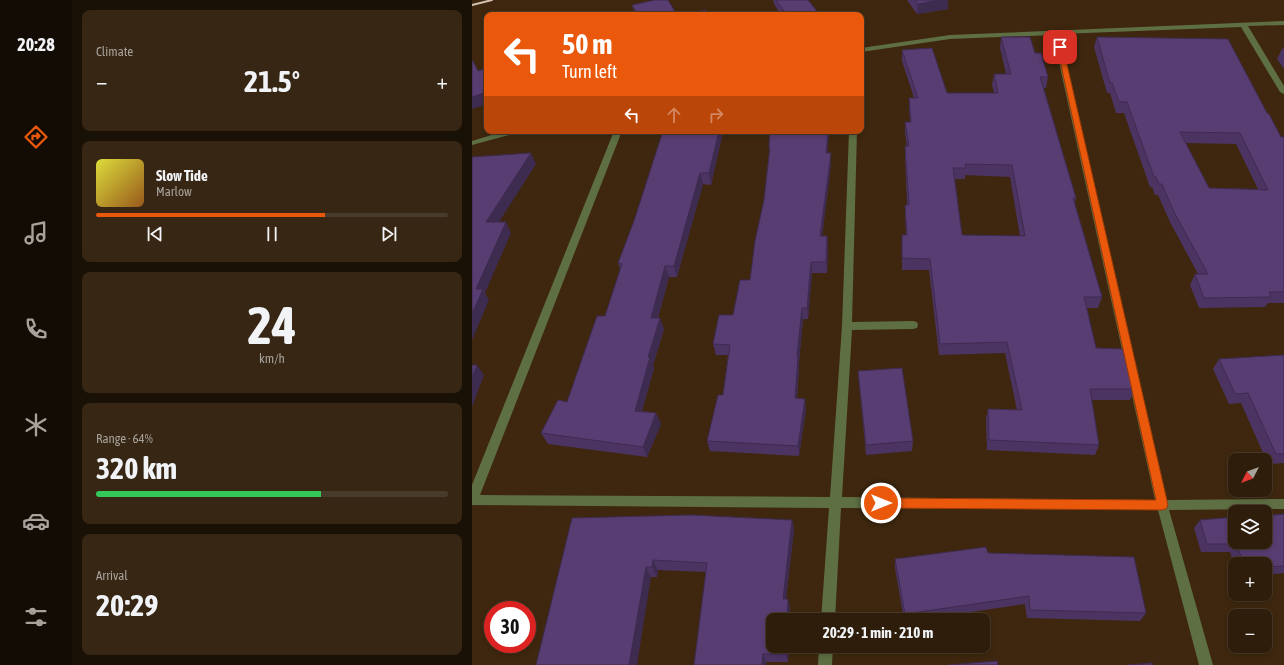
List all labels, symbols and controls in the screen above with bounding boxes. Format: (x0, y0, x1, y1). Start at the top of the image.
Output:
icon: left (496, 28, 548, 80)
text: 50 m (562, 28, 612, 60)
pin (1043, 30, 1077, 64)
text: 20:28 (17, 34, 55, 55)
icon: arrive (1049, 36, 1071, 58)
text: Climate (96, 44, 133, 59)
text: Turn left (562, 61, 617, 82)
text: 21.5° (244, 64, 300, 98)
text: − (96, 68, 107, 94)
text: + (437, 68, 448, 94)
icon: left (621, 104, 643, 126)
icon: ahead (663, 104, 685, 126)
icon: right (705, 104, 727, 126)
icon: directions (22, 123, 50, 151)
text: Slow Tide (156, 167, 208, 184)
text: Marlow (156, 184, 192, 199)
icon: music (22, 219, 50, 247)
icon: previous (144, 223, 166, 245)
icon: pause (261, 223, 283, 245)
icon: next (378, 223, 400, 245)
text: 24 (248, 295, 296, 355)
icon: phone (22, 315, 50, 343)
text: km/h (259, 351, 285, 366)
icon: climate (22, 411, 50, 439)
text: Range · 64% (96, 431, 153, 446)
text: 320 km (96, 451, 177, 485)
north arrow (1228, 453, 1272, 497)
map controls (1228, 453, 1272, 653)
position arrow (860, 482, 902, 524)
button: layers (1228, 505, 1272, 549)
icon: car (22, 507, 50, 535)
button: + (1228, 557, 1272, 601)
text: Arrival (96, 568, 128, 583)
text: 20:29 (96, 588, 158, 622)
speed limit sign: 30 (484, 601, 536, 653)
icon: filters (22, 603, 50, 631)
button: − (1228, 609, 1272, 653)
text: 20:29 · 1 min · 210 m (823, 624, 933, 641)

